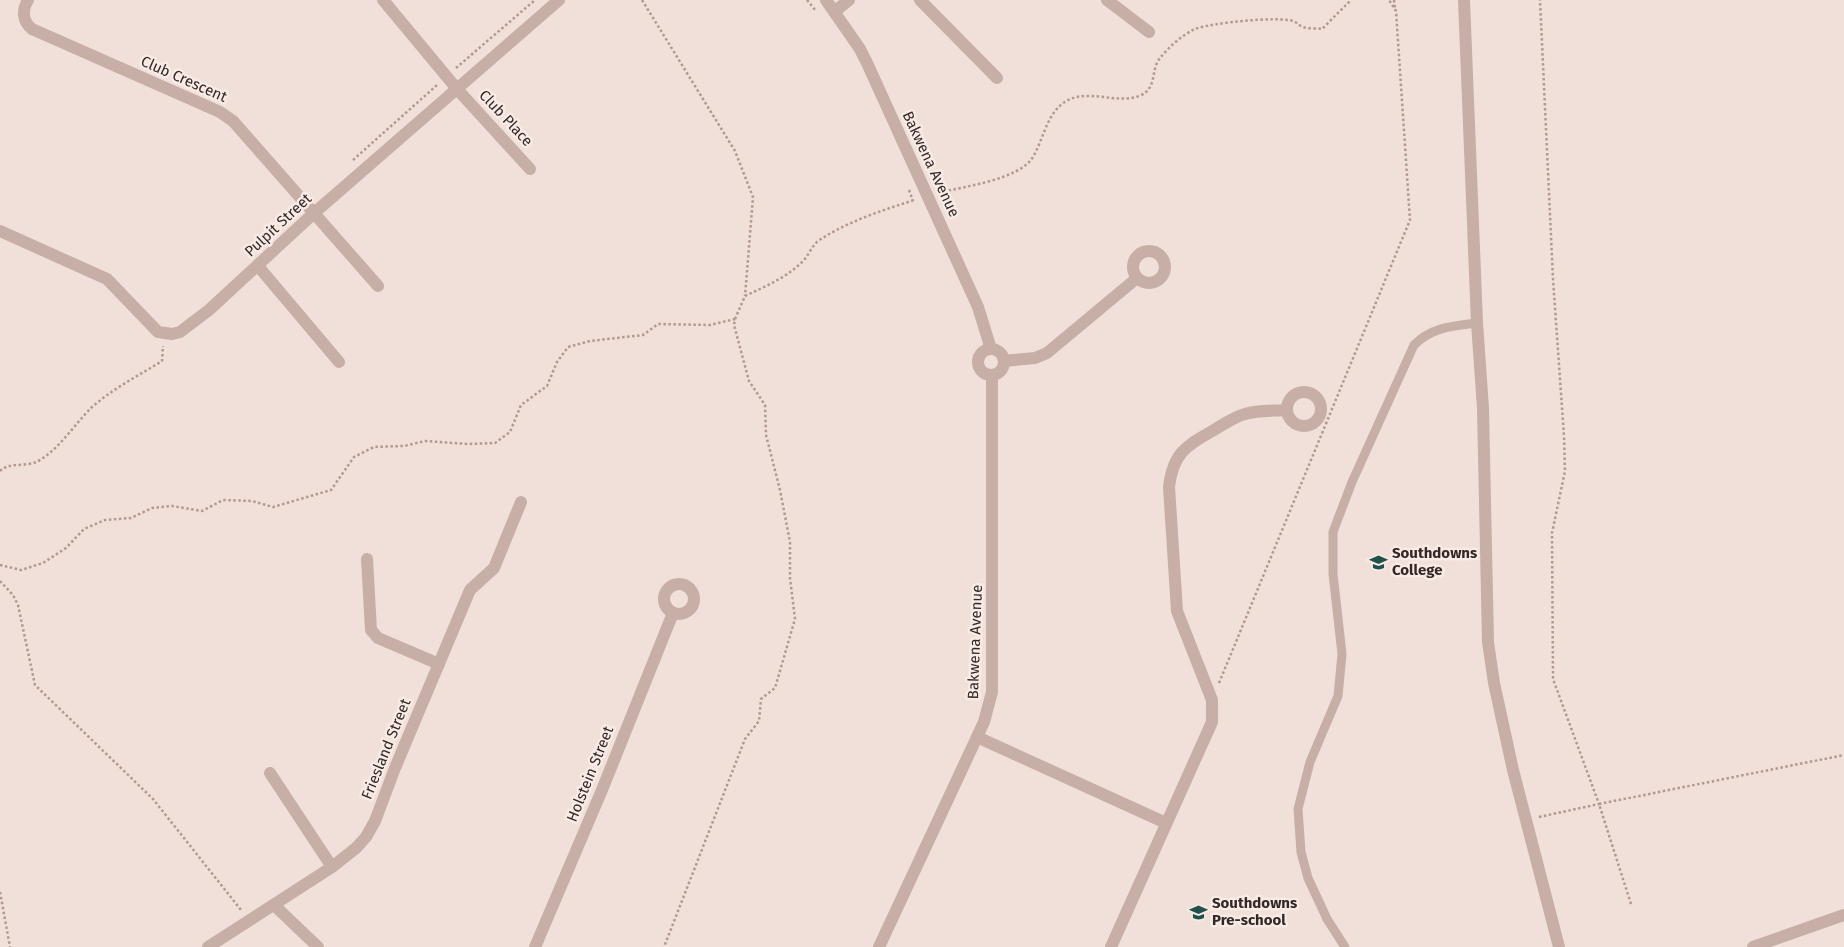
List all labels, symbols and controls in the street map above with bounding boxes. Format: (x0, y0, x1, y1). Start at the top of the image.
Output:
street label: Club Crescent (138, 52, 230, 106)
street label: Club Place (475, 86, 537, 150)
street label: Bakwena Avenue (899, 108, 963, 220)
street label: Pulpit Street (241, 189, 316, 260)
place label: Southdowns College (1392, 544, 1477, 579)
school or university icon: Southdowns College (1368, 552, 1388, 572)
street label: Bakwena Avenue (964, 584, 986, 700)
street label: Friesland Street (358, 696, 415, 802)
street label: Holstein Street (563, 723, 618, 824)
place label: Southdowns Pre-school (1212, 894, 1297, 929)
school or university icon: Southdowns Pre-school (1188, 902, 1208, 922)

